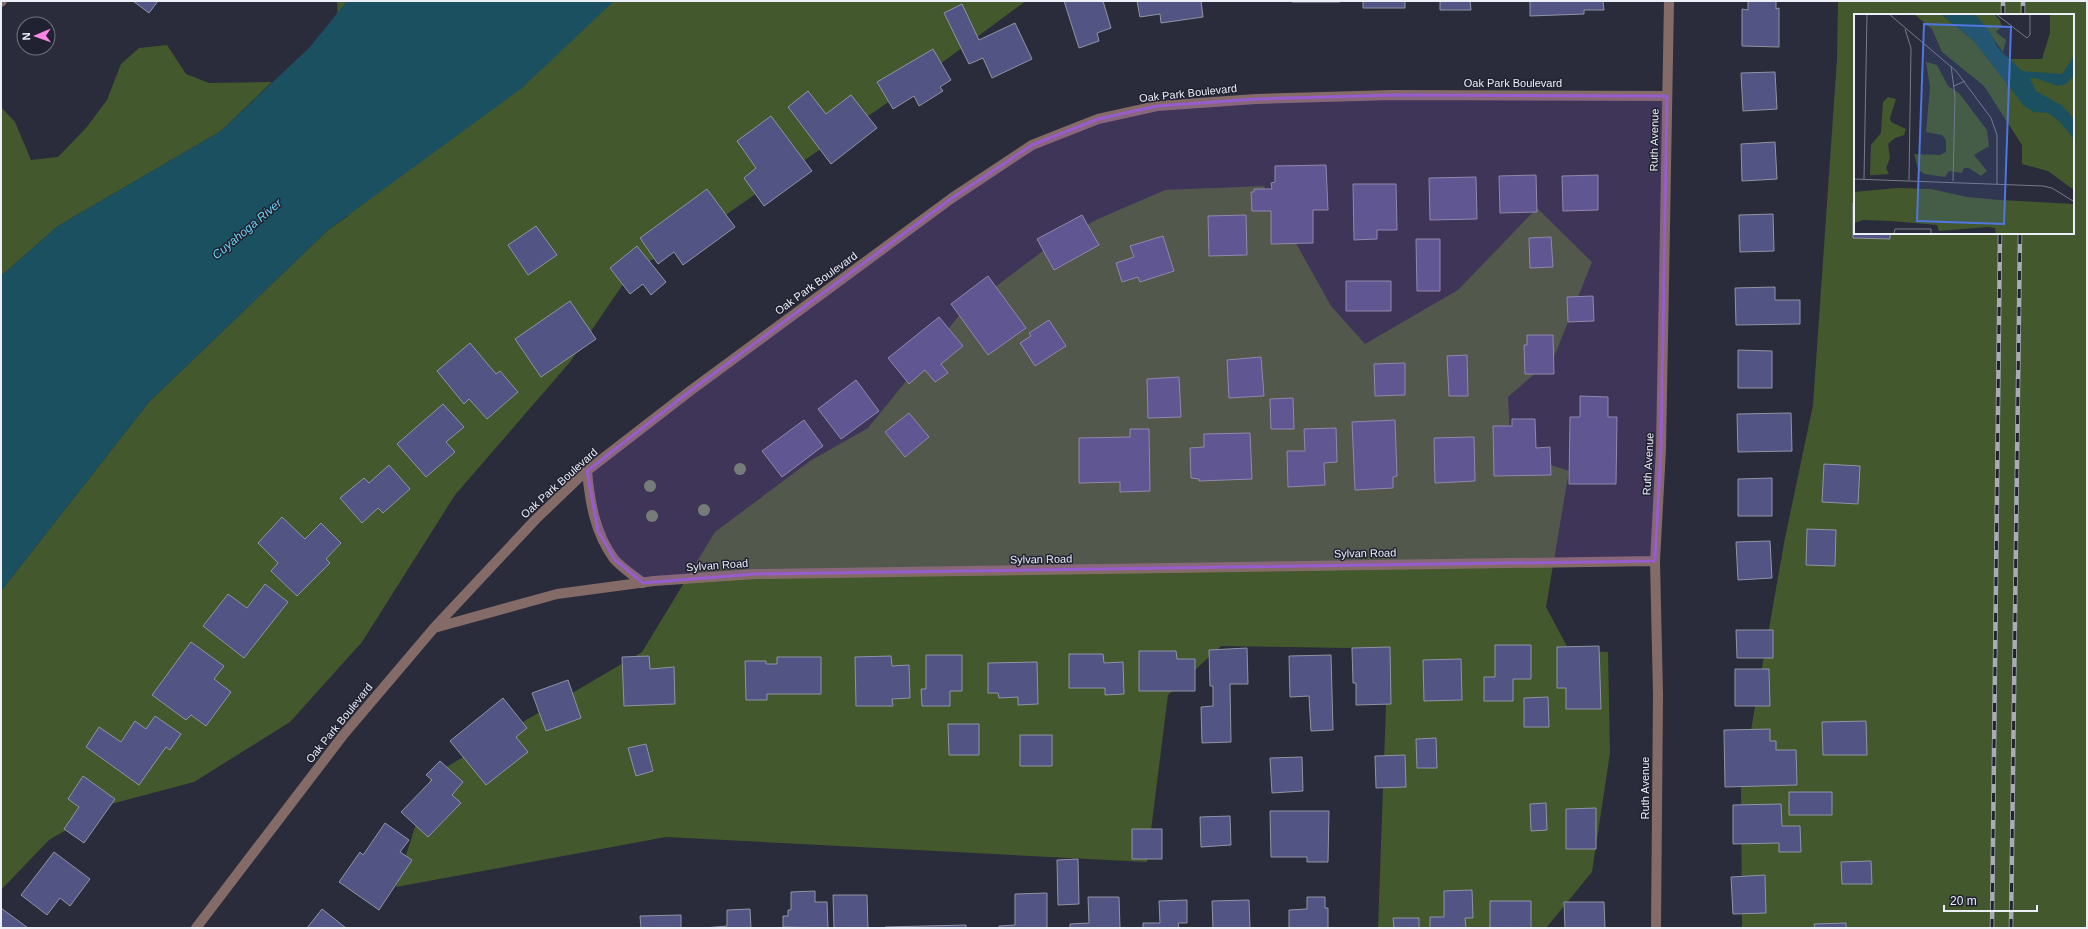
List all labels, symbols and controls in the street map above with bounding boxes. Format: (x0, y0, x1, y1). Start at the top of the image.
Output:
inset map (1854, 14, 2074, 234)
north arrow (16, 16, 56, 56)
text: N (20, 32, 32, 41)
street label: Oak Park Boulevard (1464, 77, 1562, 89)
street label: Oak Park Boulevard (1138, 82, 1238, 104)
street label: Ruth Avenue (1647, 109, 1661, 171)
water label: Cuyahoga River (210, 195, 285, 262)
street label: Oak Park Boulevard (773, 249, 859, 317)
street label: Ruth Avenue (1640, 432, 1656, 496)
street label: Oak Park Boulevard (518, 446, 600, 520)
street label: Sylvan Road (1334, 546, 1396, 560)
street label: Sylvan Road (1010, 552, 1072, 566)
street label: Sylvan Road (685, 557, 749, 573)
street label: Oak Park Boulevard (303, 681, 375, 765)
street label: Ruth Avenue (1639, 757, 1651, 819)
scale bar (1944, 887, 2037, 913)
text: 20 m (1950, 894, 1977, 908)

